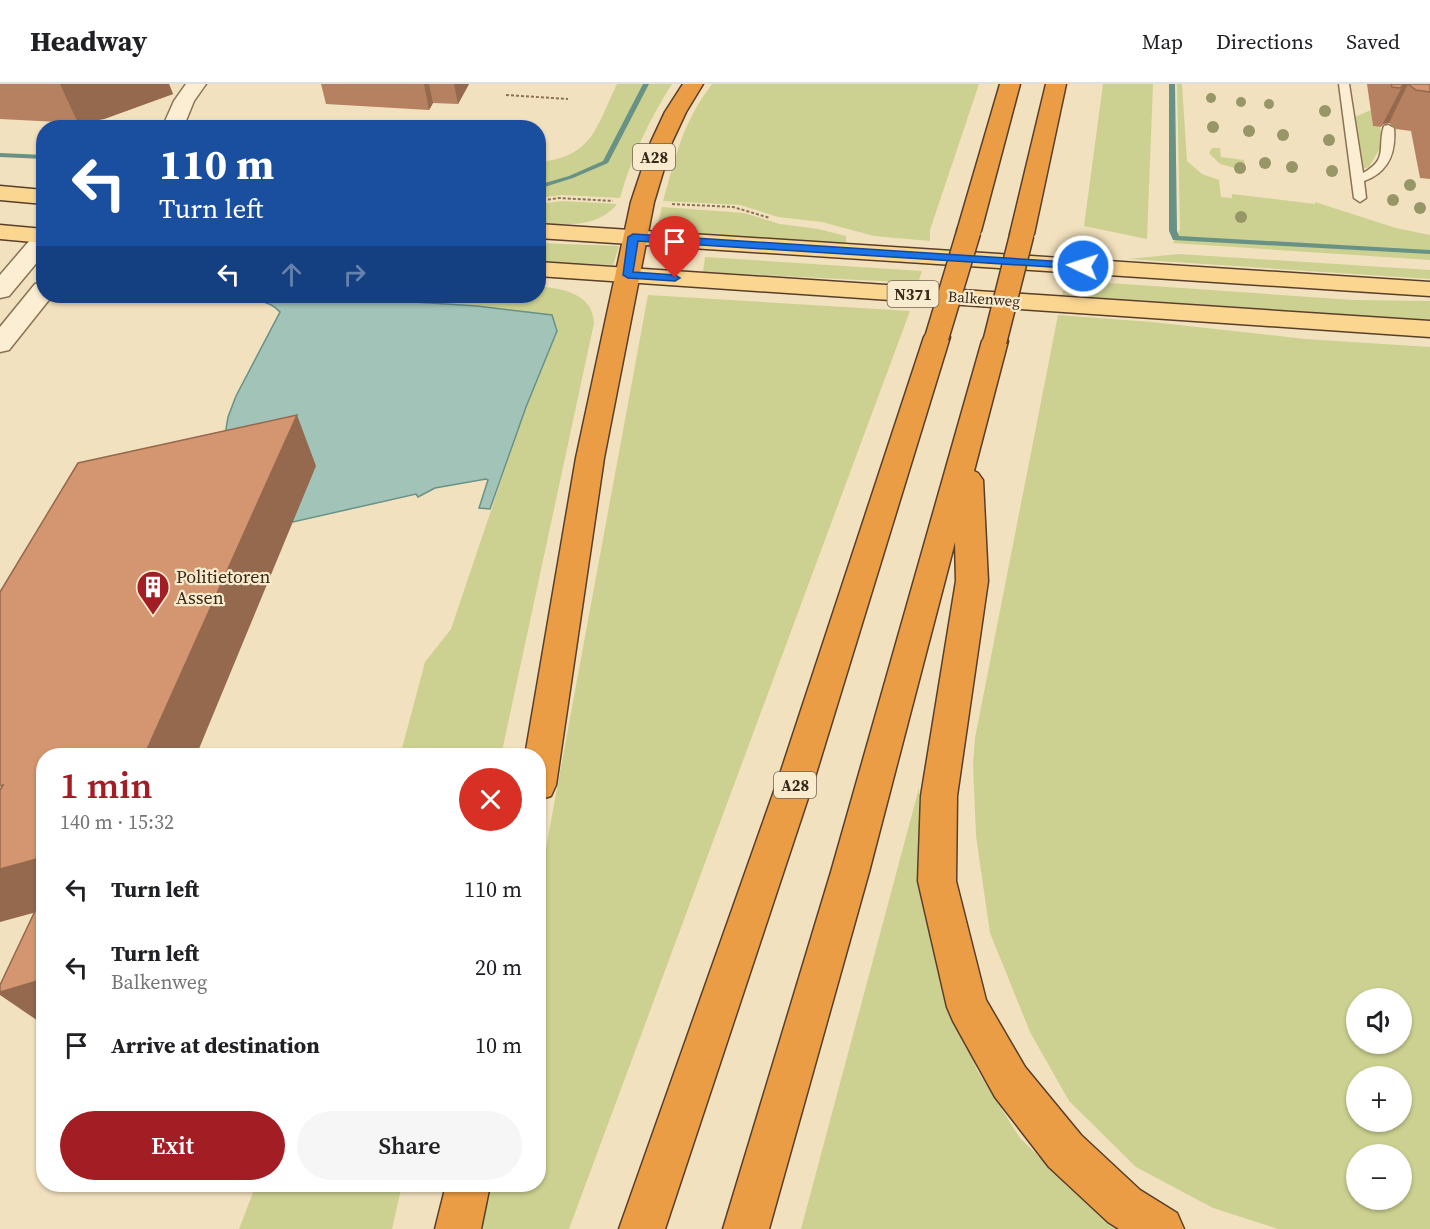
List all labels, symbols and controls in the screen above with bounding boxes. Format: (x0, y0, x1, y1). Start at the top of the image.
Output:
text: Headway (30, 22, 147, 60)
text: Map (1142, 27, 1183, 56)
text: Directions (1216, 27, 1313, 56)
text: Saved (1346, 27, 1400, 56)
text: 110 m (159, 135, 274, 193)
icon: left (60, 144, 138, 222)
road number: A28 (633, 144, 675, 170)
text: Turn left (159, 190, 263, 227)
pin (649, 216, 700, 278)
icon: arrive (658, 225, 691, 258)
position arrow (1051, 234, 1115, 298)
icon: left (212, 258, 245, 291)
icon: ahead (275, 258, 308, 291)
icon: right (338, 258, 371, 291)
road number: N371 (888, 281, 938, 307)
street label: Balkenweg (947, 286, 1021, 312)
place label: Politietoren Assen (176, 564, 270, 610)
building icon: Politietoren Assen (135, 569, 171, 616)
text: 1 min (60, 761, 152, 810)
button: close (459, 768, 522, 831)
road number: A28 (774, 772, 816, 798)
text: 140 m · 15:32 (60, 808, 174, 836)
icon: left (60, 873, 93, 906)
text: Turn left (111, 874, 199, 904)
text: 110 m (464, 874, 522, 904)
text: Turn left (111, 938, 199, 968)
icon: left (60, 951, 93, 984)
text: 20 m (475, 952, 522, 982)
text: Balkenweg (111, 968, 207, 996)
map controls (1346, 988, 1412, 1210)
button: sound (1346, 988, 1412, 1054)
icon: arrive (60, 1029, 93, 1062)
text: Arrive at destination (111, 1030, 320, 1060)
text: 10 m (475, 1030, 522, 1060)
button: + (1346, 1066, 1412, 1132)
button: Exit (60, 1111, 285, 1180)
button: Share (297, 1111, 522, 1180)
button: − (1346, 1144, 1412, 1210)

